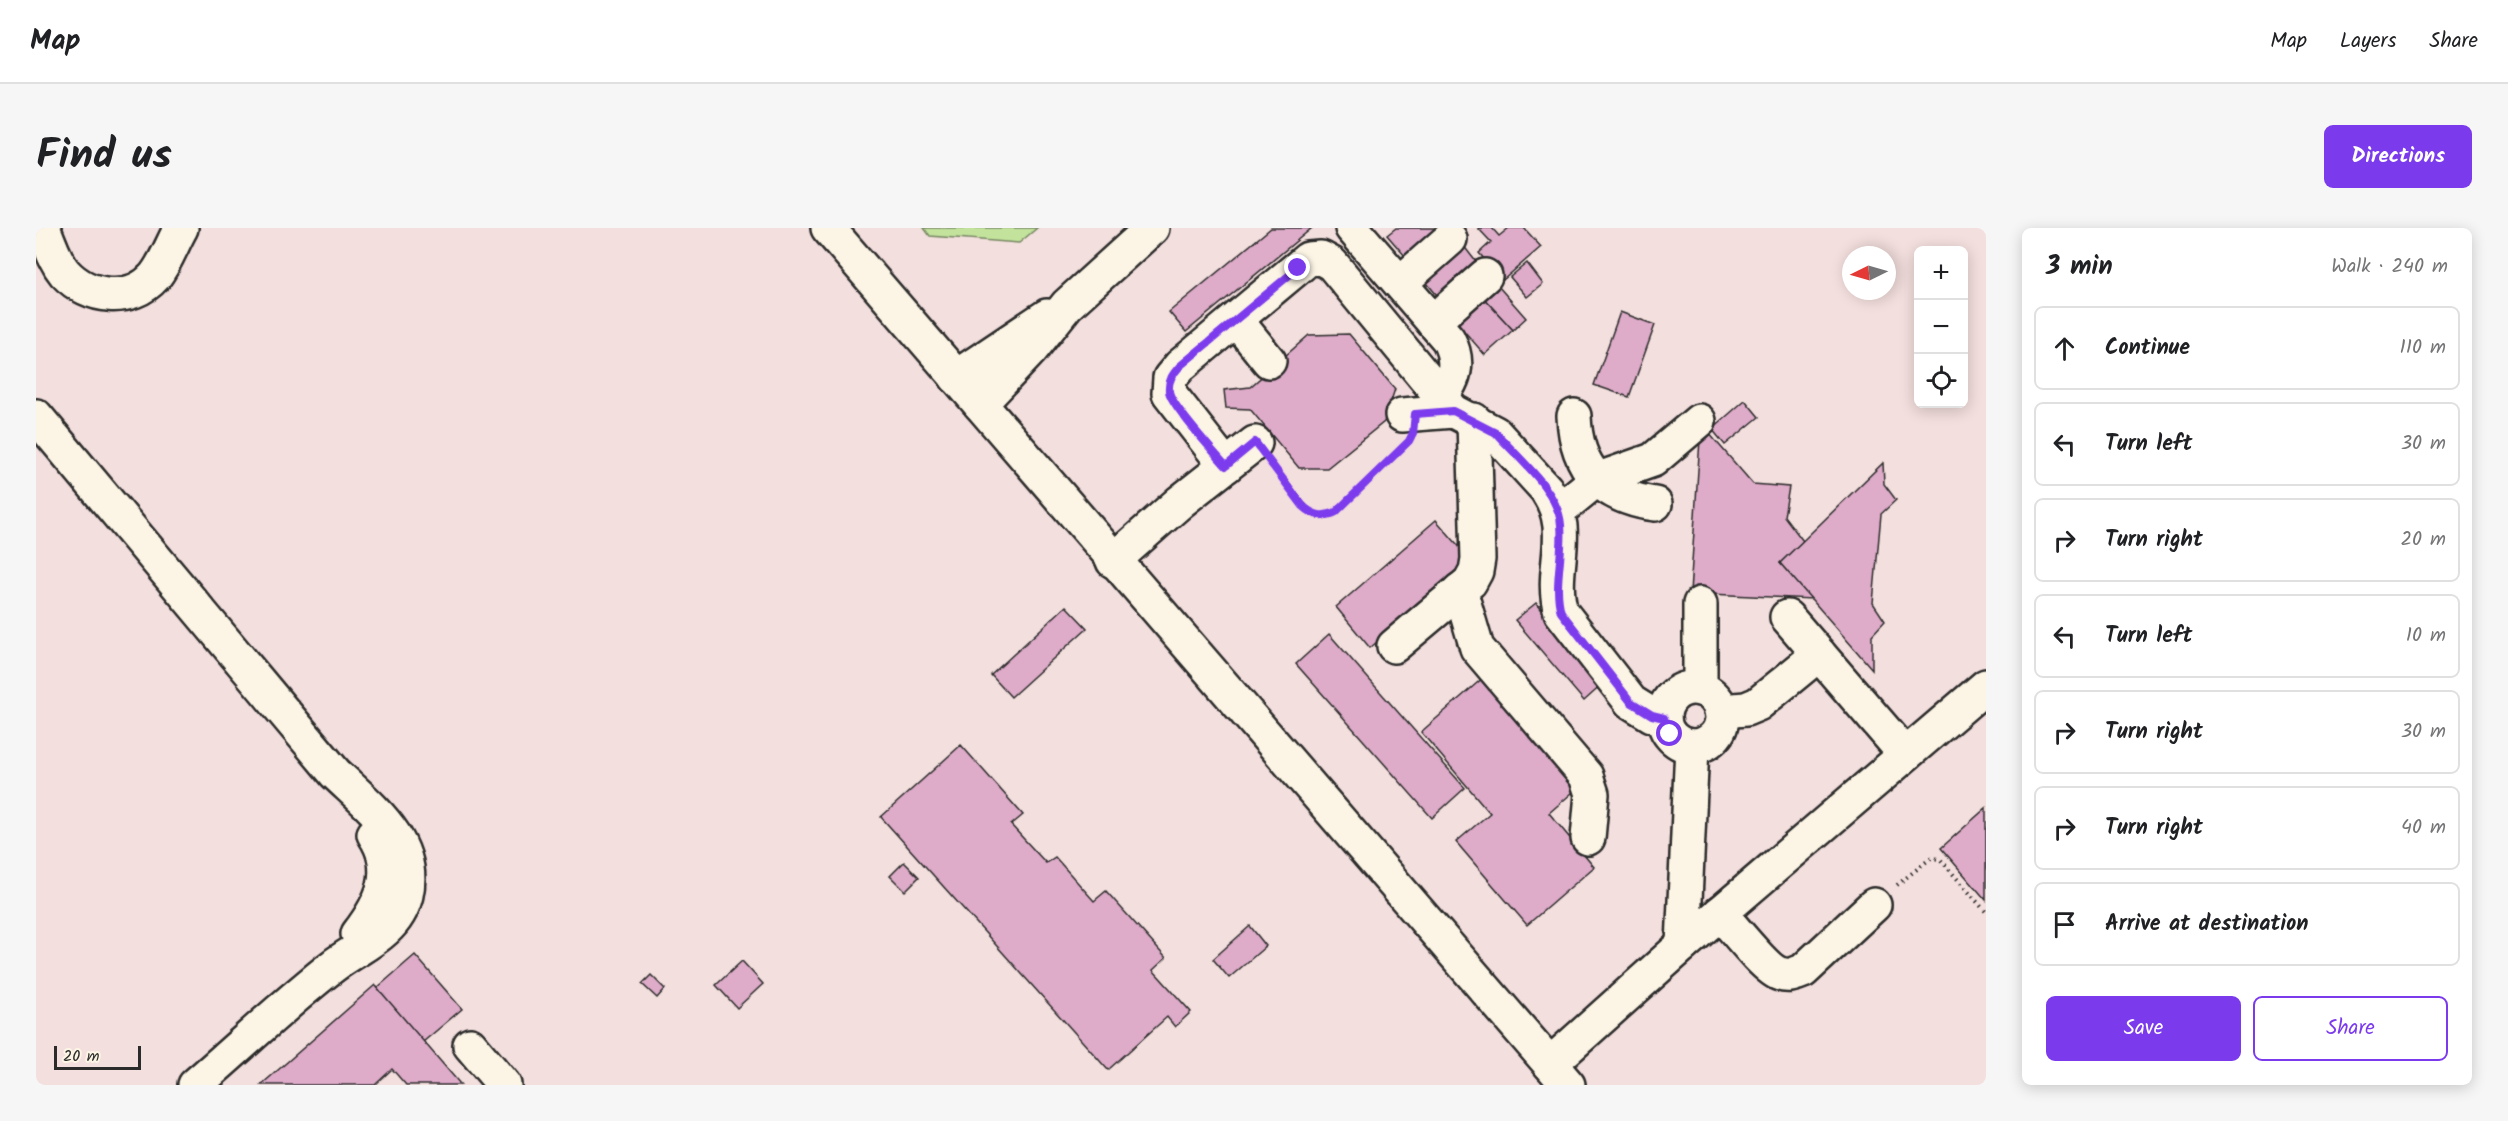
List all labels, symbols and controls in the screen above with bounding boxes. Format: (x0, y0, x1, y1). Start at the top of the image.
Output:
text: Map (30, 19, 81, 64)
text: Map (2270, 25, 2307, 58)
text: Layers (2340, 25, 2396, 58)
text: Share (2429, 25, 2478, 58)
text: Find us (36, 123, 172, 190)
button: Directions (2324, 125, 2472, 188)
north arrow (1842, 246, 1896, 300)
map controls (1914, 246, 1968, 408)
button: + (1914, 246, 1968, 300)
text: 3 min (2046, 246, 2113, 288)
text: Walk · 240 m (2331, 251, 2448, 283)
route end (1284, 254, 1310, 280)
button: − (1914, 300, 1968, 354)
text: Continue (2105, 331, 2190, 366)
icon: ahead (2048, 332, 2081, 365)
text: 110 m (2400, 332, 2446, 364)
button: locate (1914, 354, 1968, 408)
text: Turn left (2105, 427, 2192, 462)
icon: left (2048, 428, 2081, 461)
text: 30 m (2401, 428, 2446, 460)
text: Turn right (2105, 523, 2203, 558)
icon: right (2048, 524, 2081, 557)
text: 20 m (2400, 524, 2446, 556)
text: Turn left (2105, 619, 2192, 654)
icon: left (2048, 620, 2081, 653)
text: 10 m (2406, 620, 2446, 652)
text: Turn right (2105, 715, 2203, 750)
icon: right (2048, 716, 2081, 749)
text: 30 m (2401, 716, 2446, 748)
route start (1656, 720, 1682, 746)
text: Turn right (2105, 811, 2203, 846)
icon: right (2048, 812, 2081, 845)
text: 40 m (2401, 812, 2446, 844)
text: Arrive at destination (2105, 907, 2308, 942)
icon: arrive (2048, 908, 2081, 941)
button: Save (2046, 996, 2241, 1061)
button: Share (2253, 996, 2448, 1061)
scale bar (54, 1043, 141, 1070)
text: 20 m (63, 1044, 99, 1069)

